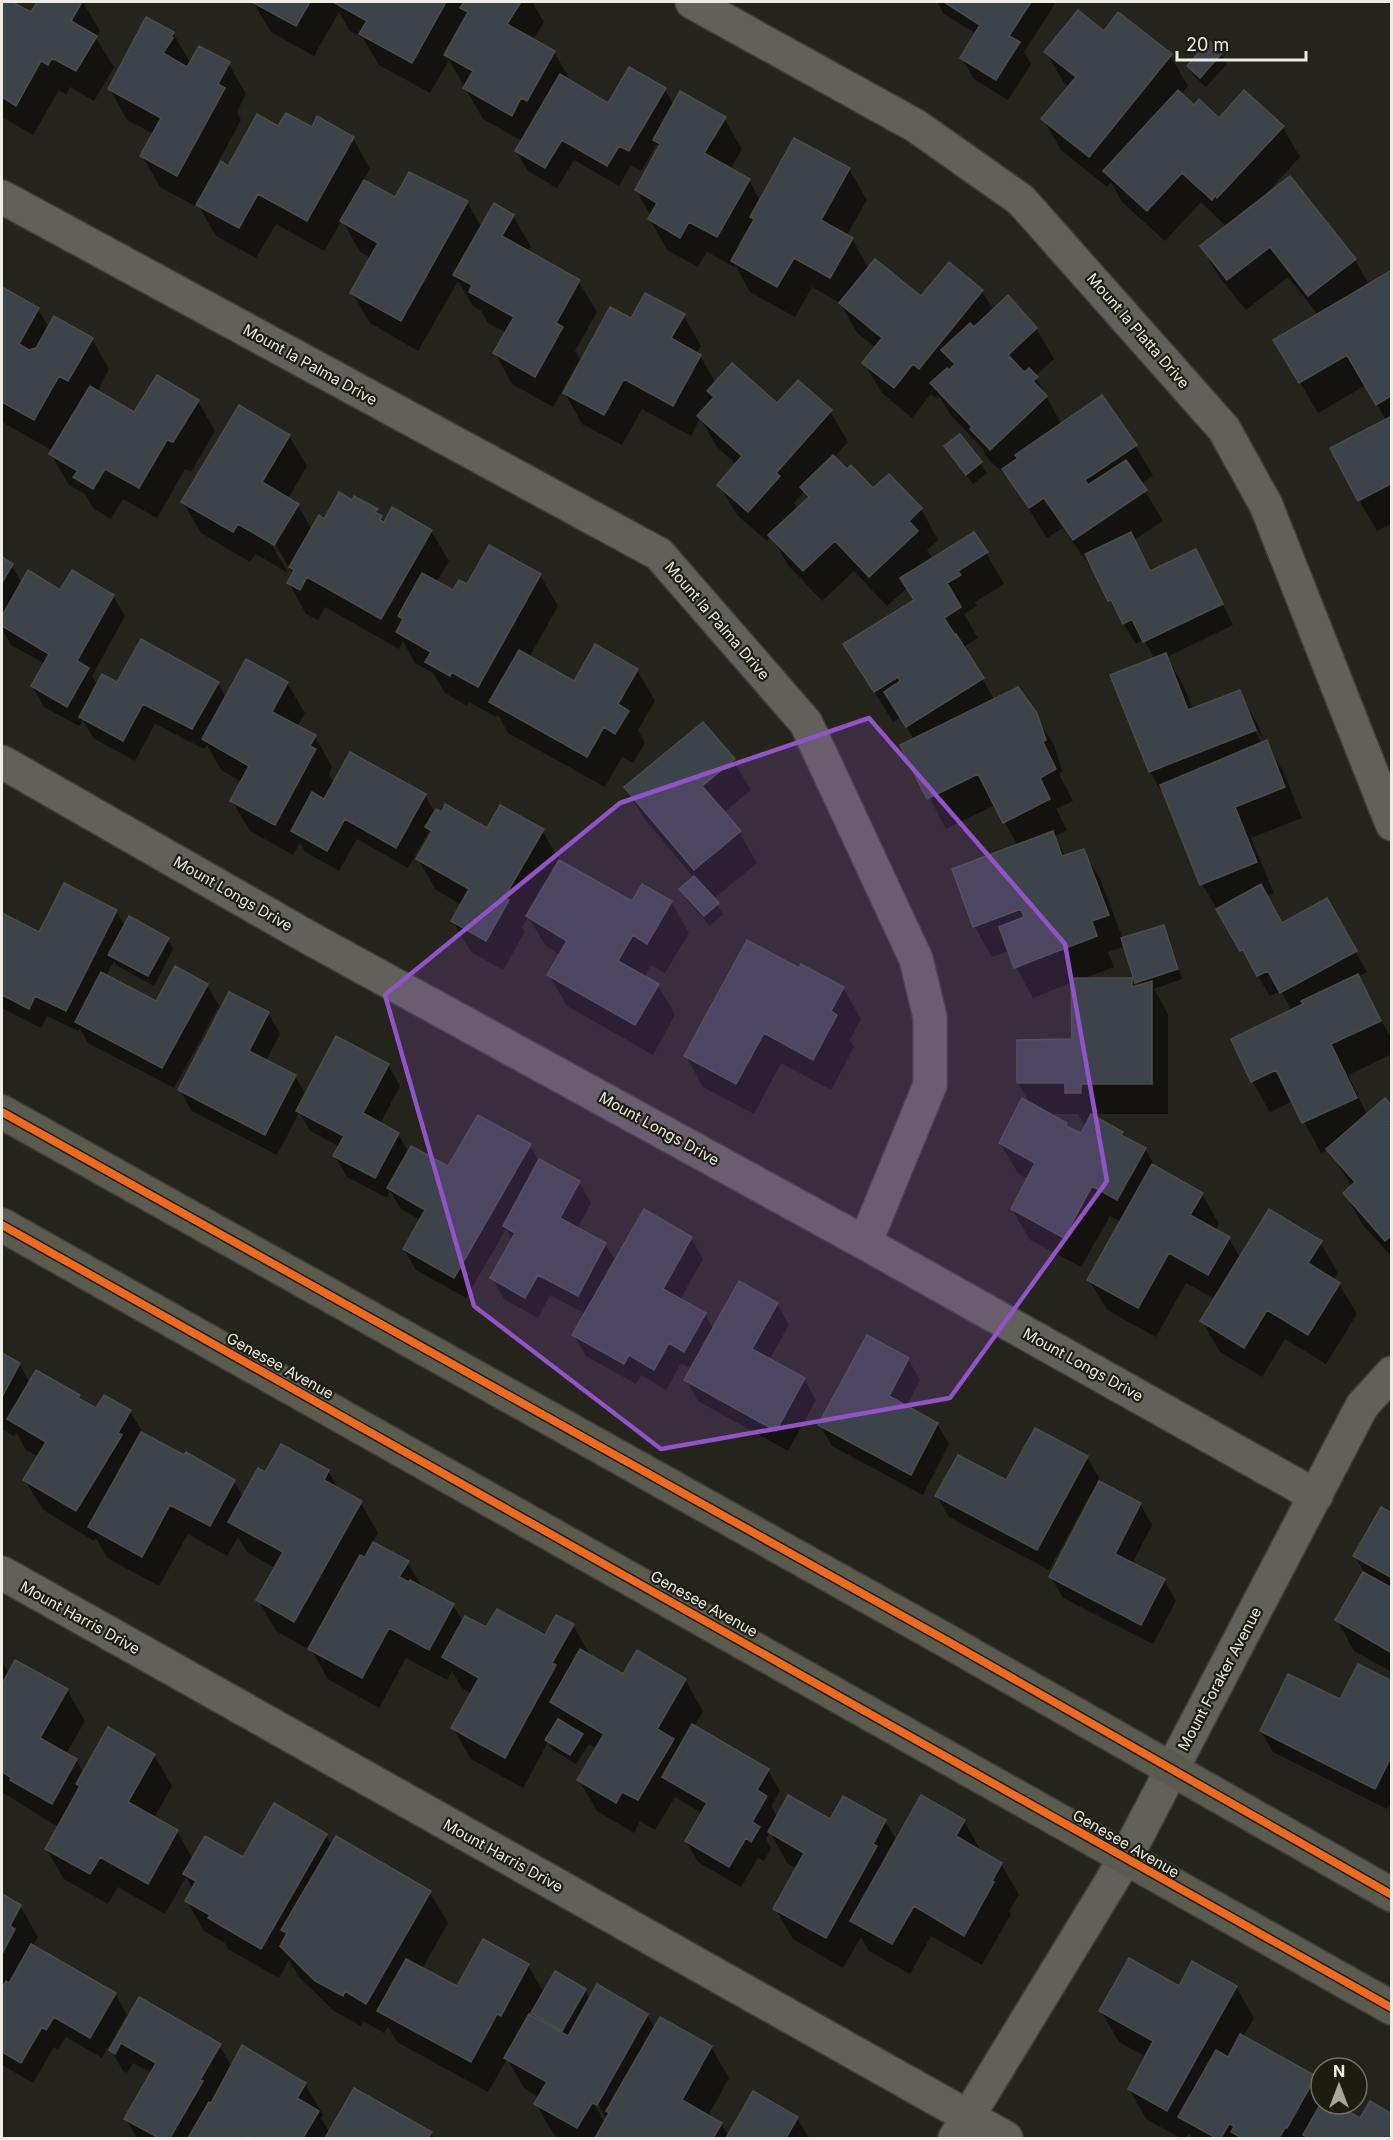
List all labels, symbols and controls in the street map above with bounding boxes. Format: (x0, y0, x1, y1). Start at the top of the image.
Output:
scale bar (1177, 24, 1306, 62)
text: 20 m (1186, 34, 1229, 55)
street label: Mount la Platta Drive (1083, 269, 1194, 392)
street label: Mount la Palma Drive (240, 320, 381, 409)
street label: Mount la Palma Drive (661, 558, 774, 684)
street label: Mount Longs Drive (170, 852, 296, 935)
street label: Mount Longs Drive (596, 1088, 723, 1169)
street label: Mount Longs Drive (1020, 1324, 1147, 1405)
street label: Genesee Avenue (223, 1328, 337, 1403)
street label: Genesee Avenue (647, 1566, 761, 1641)
street label: Mount Harris Drive (17, 1577, 143, 1658)
street label: Mount Foraker Avenue (1174, 1604, 1265, 1754)
street label: Genesee Avenue (1070, 1805, 1183, 1882)
street label: Mount Harris Drive (440, 1815, 566, 1896)
north arrow (1309, 2056, 1369, 2116)
text: N (1333, 2061, 1345, 2081)

